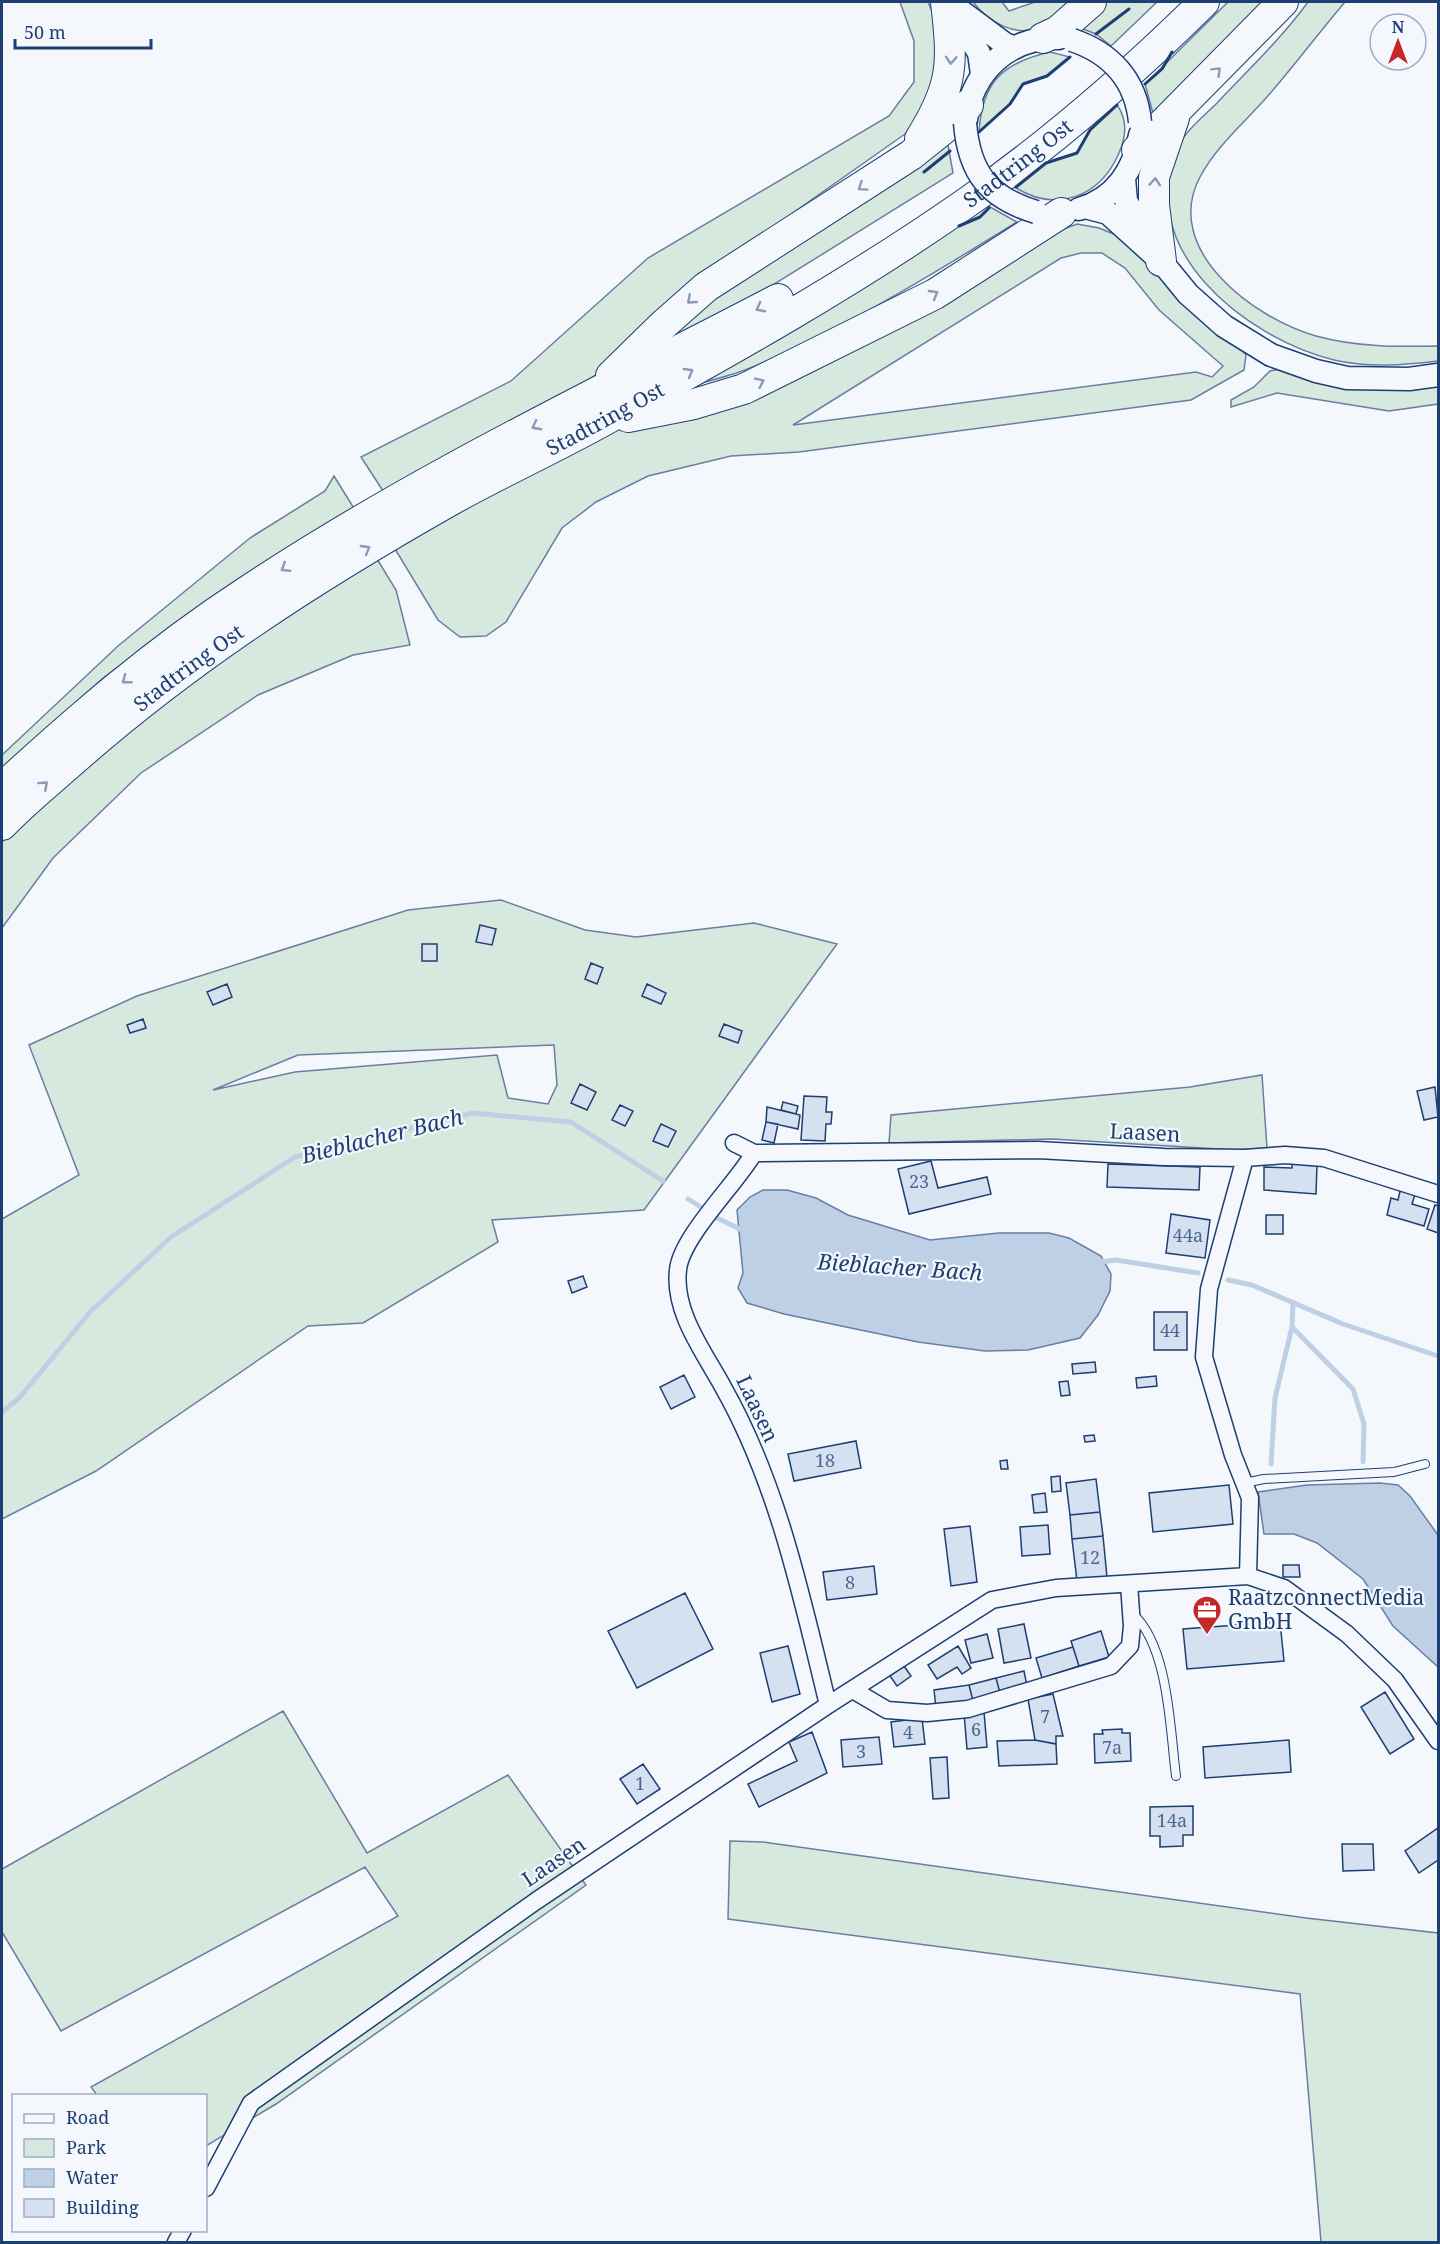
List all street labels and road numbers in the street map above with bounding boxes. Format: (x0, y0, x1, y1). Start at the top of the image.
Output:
street label: Stadtring Ost (957, 112, 1078, 214)
street label: Stadtring Ost (541, 375, 669, 462)
street label: Stadtring Ost (127, 618, 249, 718)
street label: Laasen (1109, 1116, 1181, 1148)
street label: Laasen (730, 1370, 786, 1447)
street label: Laasen (516, 1830, 591, 1893)

